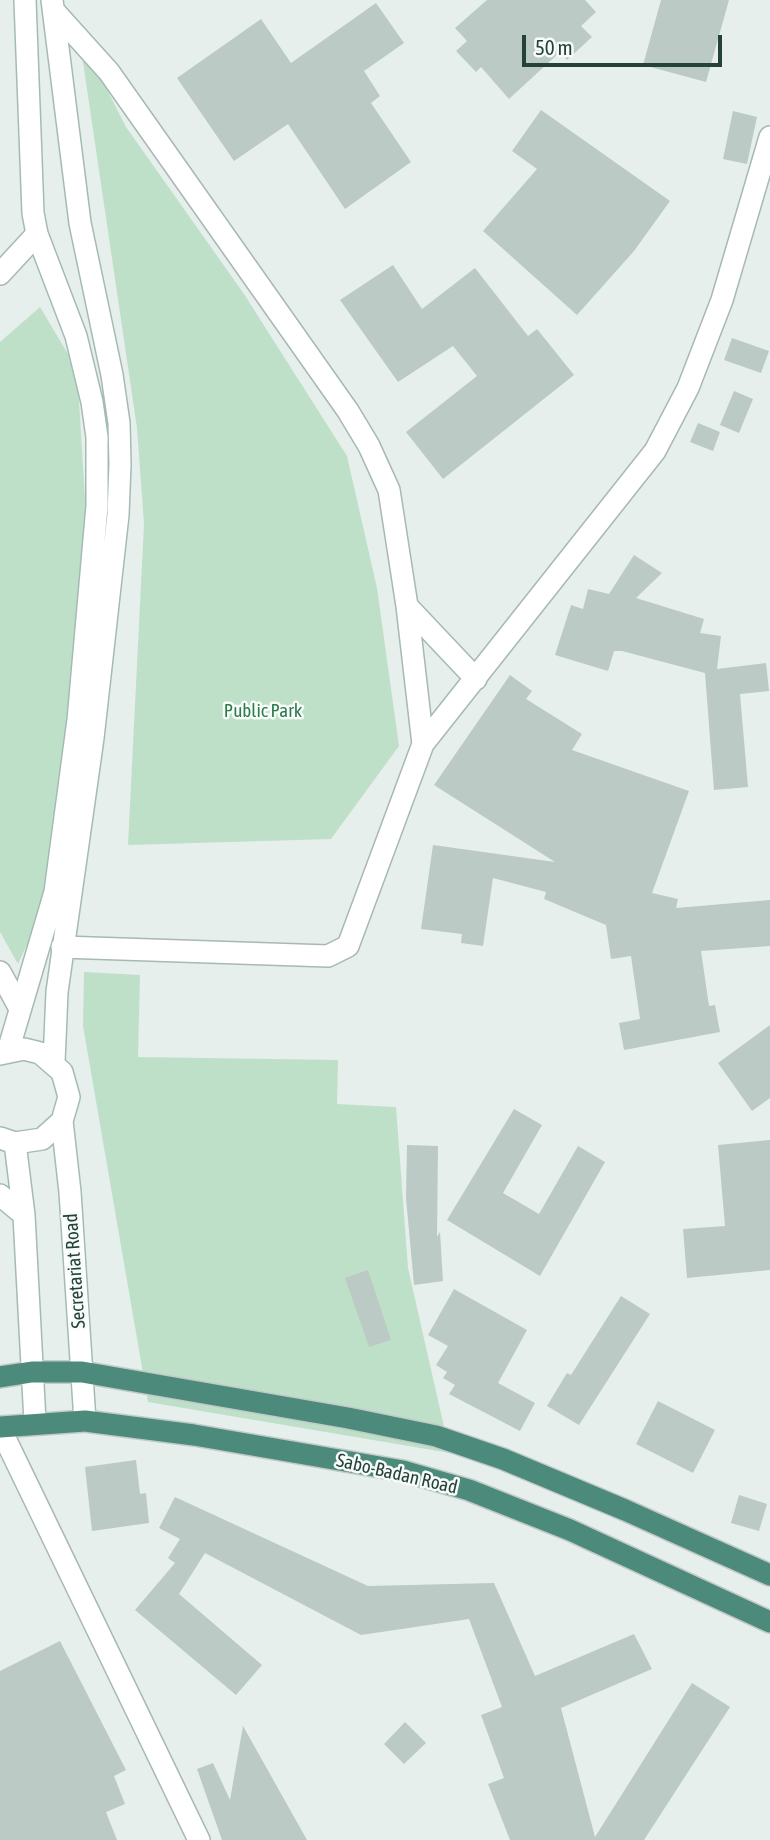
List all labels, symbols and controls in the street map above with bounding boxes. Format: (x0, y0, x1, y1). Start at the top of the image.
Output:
scale bar (525, 21, 724, 65)
text: 50 m (535, 35, 573, 59)
park label: Public Park (224, 700, 302, 722)
street label: Secretariat Road (60, 1213, 90, 1329)
street label: Sabo-Badan Road (334, 1449, 460, 1499)

